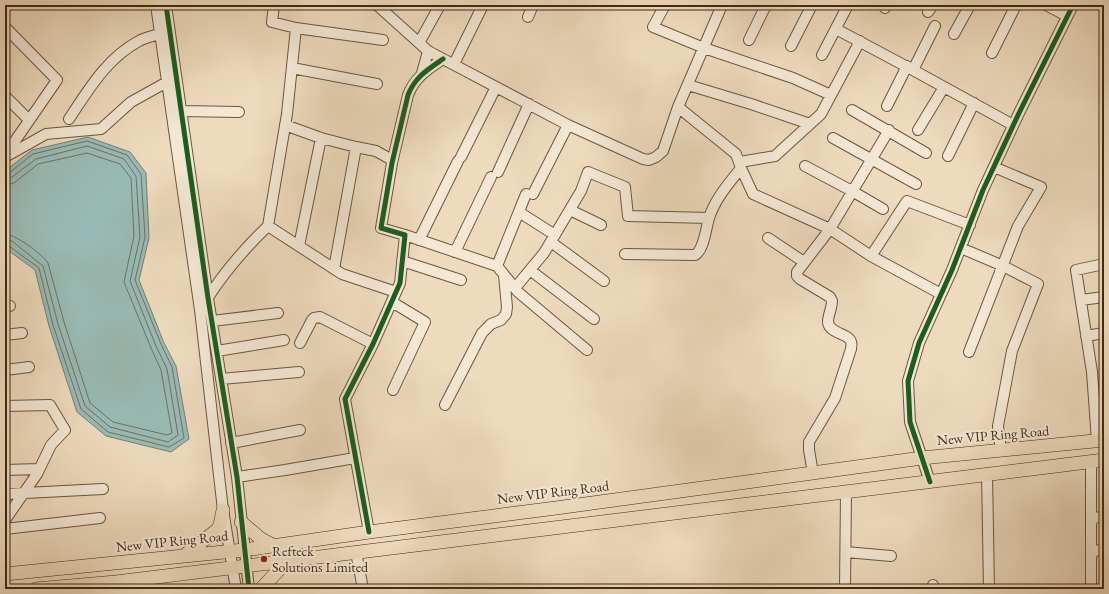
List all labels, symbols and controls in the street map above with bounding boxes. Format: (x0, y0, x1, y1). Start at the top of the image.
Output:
street label: New VIP Ring Road (936, 421, 1051, 449)
street label: New VIP Ring Road (496, 476, 611, 508)
street label: New VIP Ring Road (115, 526, 230, 556)
place label: Refteck Solutions Limited (272, 542, 369, 576)
marker: Refteck Solutions Limited (259, 554, 269, 564)

